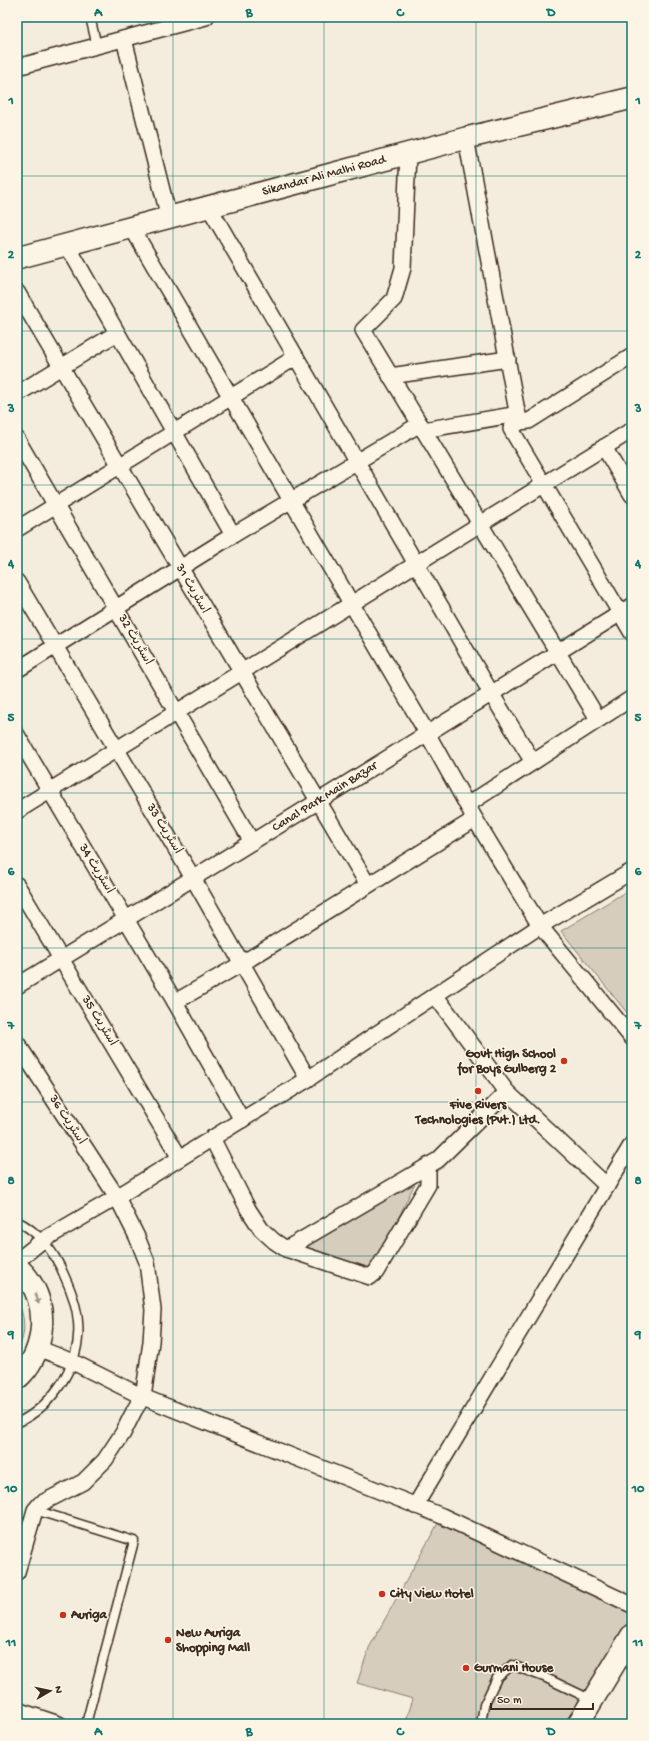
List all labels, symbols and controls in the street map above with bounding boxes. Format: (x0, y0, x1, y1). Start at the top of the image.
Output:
text: A (93, 6, 103, 21)
text: B (245, 6, 254, 21)
text: C (395, 6, 405, 21)
text: D (546, 6, 556, 21)
text: 1 (7, 94, 14, 109)
text: 1 (634, 94, 641, 109)
street label: Sikandar Ali Malhi Road (261, 152, 389, 200)
text: 2 (8, 248, 15, 263)
text: 2 (635, 248, 642, 263)
text: 3 (7, 402, 15, 417)
text: 3 (634, 402, 642, 417)
text: 4 (7, 557, 15, 572)
text: 4 (634, 557, 642, 572)
street label: اسٹریٹ 31 (171, 561, 212, 616)
street label: اسٹریٹ 32 (114, 611, 155, 668)
text: 5 (8, 711, 15, 726)
text: 5 (635, 711, 642, 726)
street label: Canal Park Main Bazar (270, 758, 382, 835)
street label: اسٹریٹ 33 (143, 800, 185, 857)
street label: اسٹریٹ 34 (75, 840, 117, 897)
text: 6 (8, 865, 15, 880)
text: 6 (635, 865, 642, 880)
street label: اسٹریٹ 35 (78, 992, 120, 1049)
text: 7 (7, 1019, 16, 1034)
text: 7 (634, 1019, 643, 1034)
place label: Govt High School for Boys Gulberg 2 (457, 1047, 557, 1077)
marker: Govt High School for Boys Gulberg 2 (559, 1056, 569, 1066)
marker: Five Rivers Technologies (Pvt.) Ltd. (473, 1086, 483, 1096)
street label: اسٹریٹ 36 (45, 1092, 89, 1148)
place label: Five Rivers Technologies (Pvt.) Ltd. (415, 1098, 540, 1128)
text: 8 (7, 1174, 15, 1189)
text: 8 (634, 1174, 642, 1189)
one-way arrow (35, 1293, 41, 1305)
text: 9 (7, 1328, 15, 1343)
text: 9 (634, 1328, 642, 1343)
text: 10 (4, 1482, 18, 1497)
text: 10 (631, 1482, 645, 1497)
place label: City View Hotel (389, 1587, 474, 1602)
marker: City View Hotel (377, 1589, 387, 1599)
place label: Auriga (70, 1608, 108, 1623)
marker: Auriga (58, 1610, 68, 1620)
place label: New Auriga Shopping Mall (176, 1626, 250, 1657)
marker: New Auriga Shopping Mall (163, 1635, 173, 1645)
text: 11 (5, 1636, 16, 1651)
text: 11 (632, 1636, 643, 1651)
place label: Gurmani House (474, 1661, 554, 1676)
marker: Gurmani House (461, 1663, 471, 1673)
north arrow (30, 1671, 70, 1711)
text: N (51, 1685, 64, 1694)
scale bar (491, 1685, 593, 1711)
text: 50 m (497, 1694, 522, 1708)
text: A (93, 1725, 103, 1740)
text: B (245, 1725, 254, 1740)
text: C (395, 1725, 405, 1740)
text: D (546, 1725, 556, 1740)

